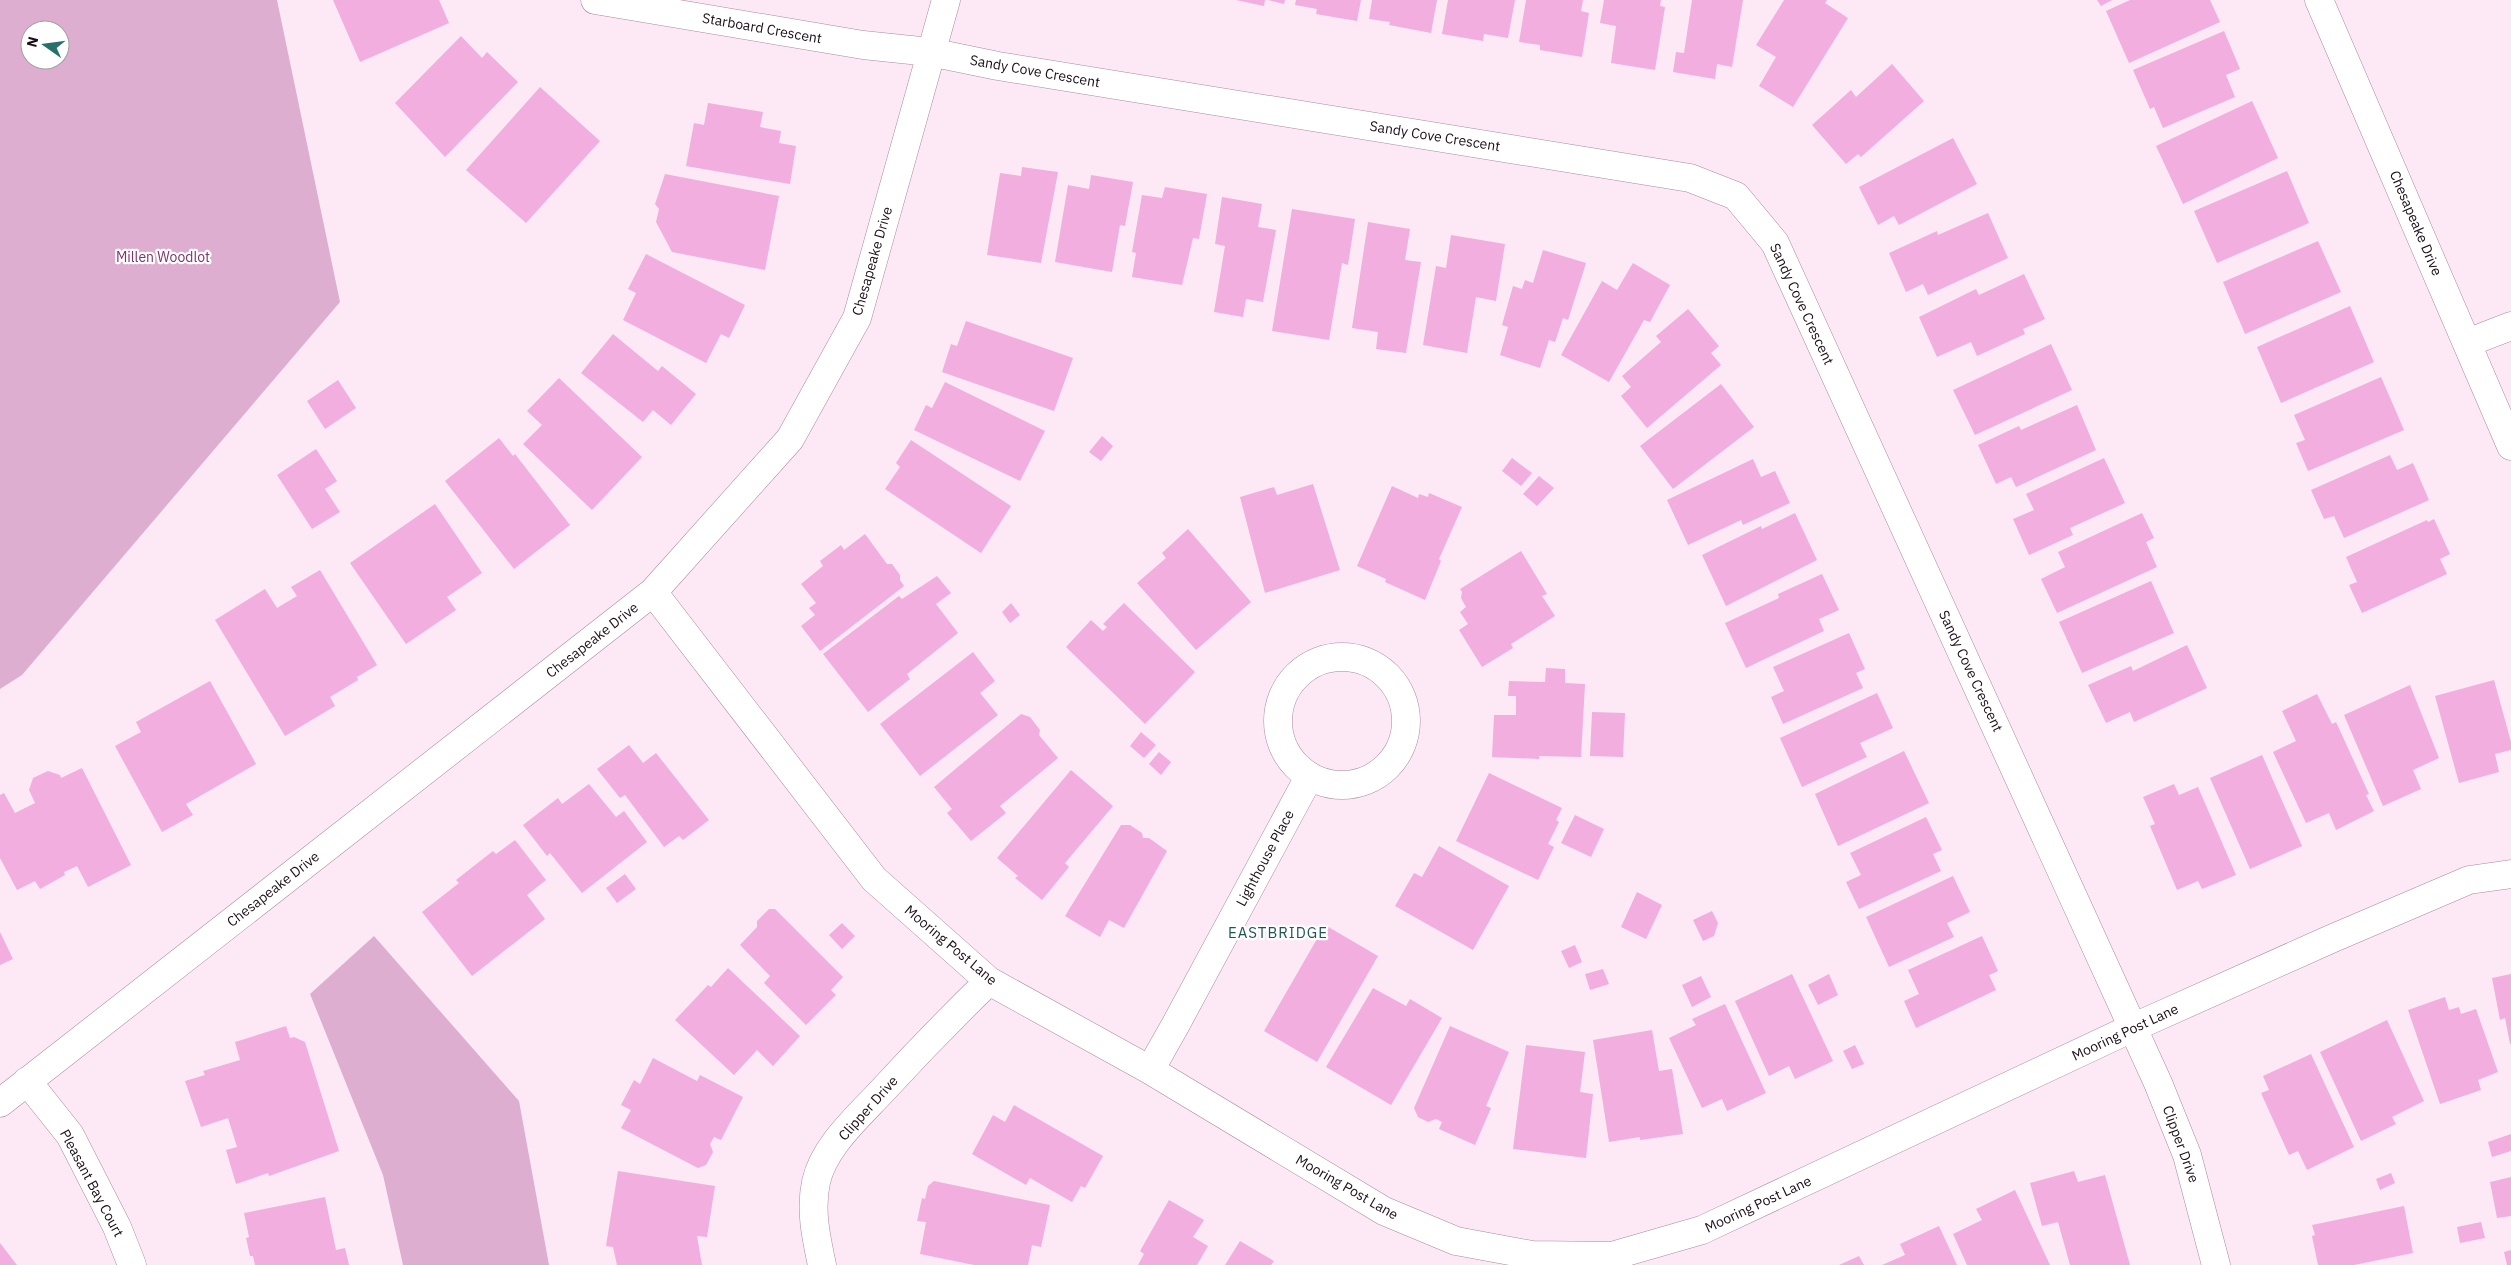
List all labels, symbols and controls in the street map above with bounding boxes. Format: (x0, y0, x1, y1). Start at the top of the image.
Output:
street label: Starboard Crescent (701, 9, 823, 47)
north arrow (20, 20, 70, 70)
text: N (22, 35, 42, 49)
street label: Sandy Cove Crescent (968, 51, 1102, 91)
street label: Sandy Cove Crescent (1368, 117, 1502, 155)
street label: Chesapeake Drive (2386, 168, 2446, 279)
street label: Chesapeake Drive (848, 204, 896, 318)
street label: Sandy Cove Crescent (1766, 240, 1838, 368)
park label: Millen Woodlot (116, 248, 210, 266)
street label: Chesapeake Drive (542, 598, 642, 682)
street label: Sandy Cove Crescent (1935, 607, 2007, 735)
street label: Lighthouse Place (1232, 806, 1298, 909)
street label: Chesapeake Drive (223, 847, 323, 931)
street label: Mooring Post Lane (901, 901, 1001, 989)
district label: EASTBRIDGE (1228, 923, 1328, 942)
street label: Mooring Post Lane (2069, 999, 2181, 1065)
street label: Clipper Drive (834, 1072, 902, 1144)
street label: Clipper Drive (2159, 1103, 2203, 1185)
street label: Pleasant Bay Court (56, 1126, 128, 1240)
street label: Mooring Post Lane (1293, 1150, 1402, 1224)
street label: Mooring Post Lane (1702, 1171, 1814, 1237)

